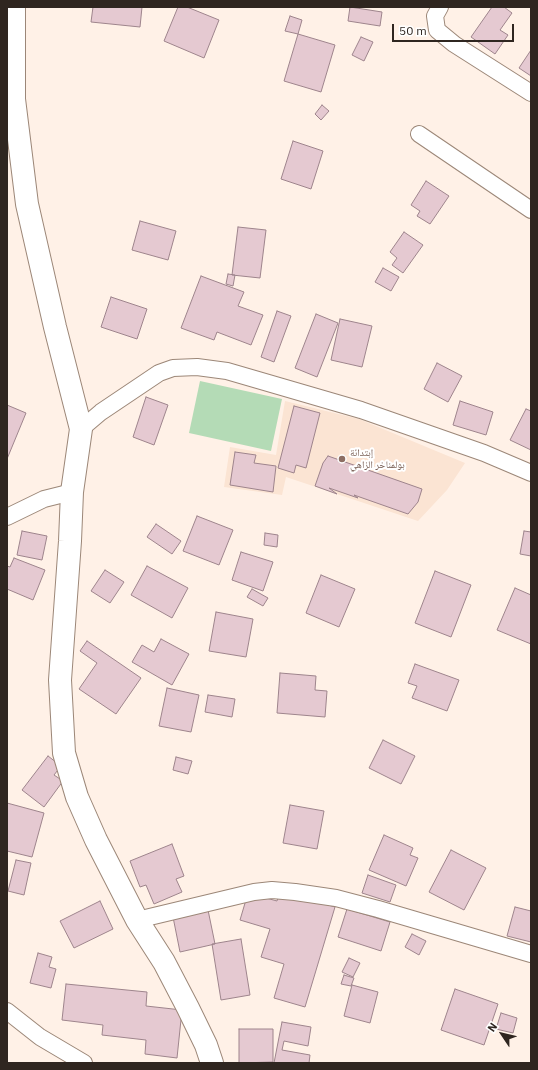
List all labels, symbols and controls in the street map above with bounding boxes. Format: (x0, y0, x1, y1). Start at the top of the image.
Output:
scale bar (394, 16, 516, 42)
text: 50 m (399, 23, 427, 38)
place label: إبتدائة بولمناخر الزاهي (350, 447, 405, 470)
marker: إبتدائة بولمناخر الزاهي (337, 454, 347, 464)
north arrow (482, 1014, 522, 1054)
text: N (484, 1020, 500, 1034)

